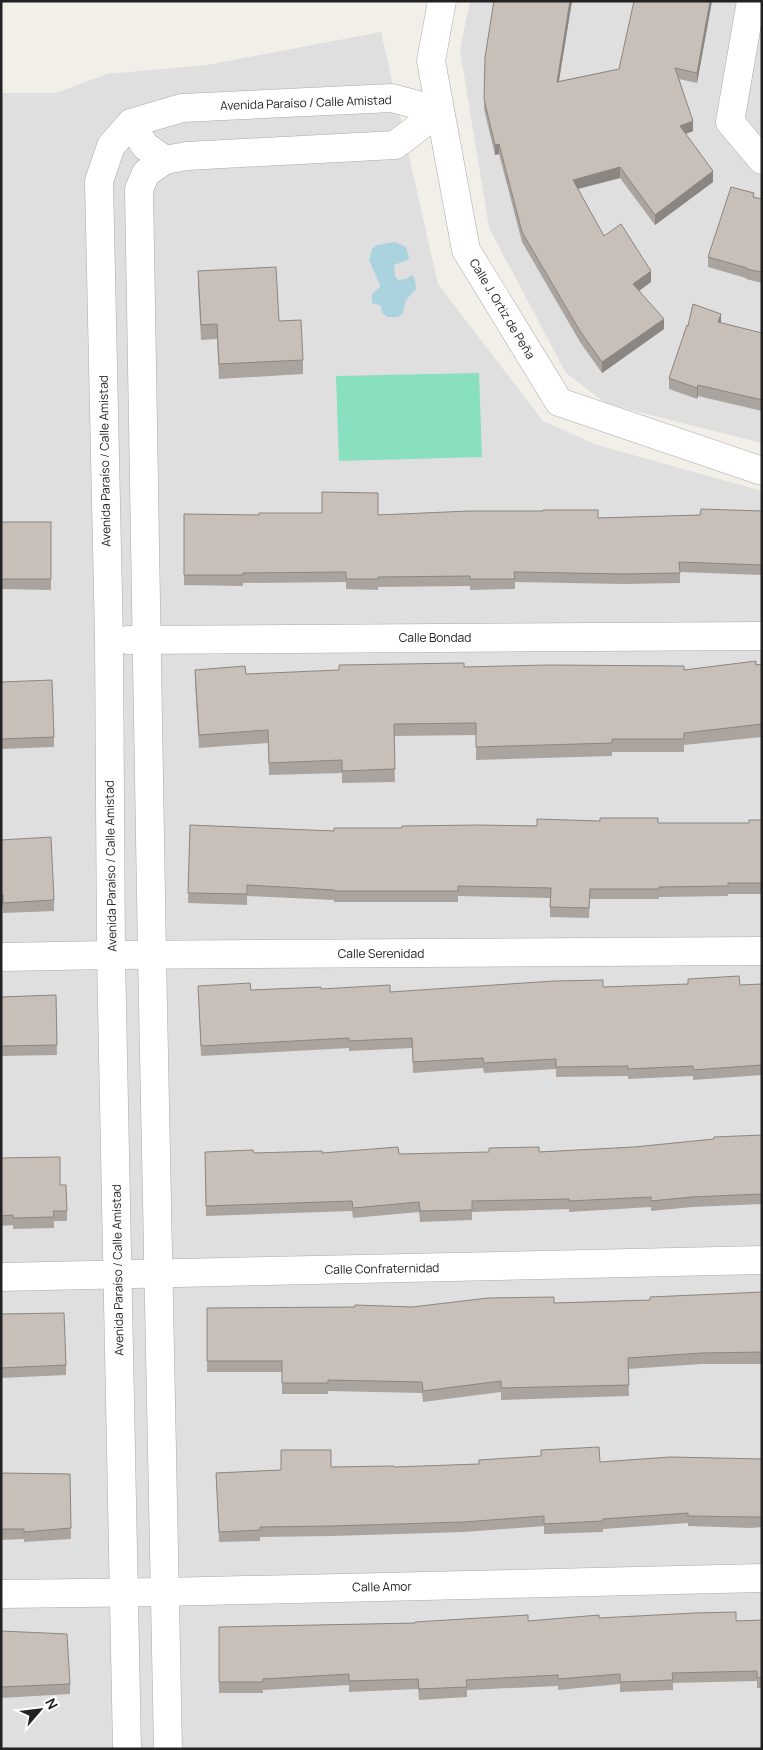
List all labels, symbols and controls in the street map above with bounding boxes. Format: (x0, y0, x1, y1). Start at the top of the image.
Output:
street label: Avenida Paraíso / Calle Amistad (220, 91, 392, 114)
street label: Calle J. Ortiz de Peña (466, 255, 539, 362)
street label: Avenida Paraíso / Calle Amistad (95, 375, 114, 547)
street label: Calle Bondad (399, 629, 471, 646)
street label: Avenida Paraíso / Calle Amistad (101, 780, 120, 952)
street label: Calle Serenidad (338, 945, 424, 962)
street label: Avenida Paraíso / Calle Amistad (108, 1184, 127, 1356)
street label: Calle Confraternidad (324, 1259, 440, 1278)
street label: Calle Amor (352, 1577, 413, 1596)
north arrow (15, 1685, 65, 1735)
text: N (41, 1695, 63, 1713)

